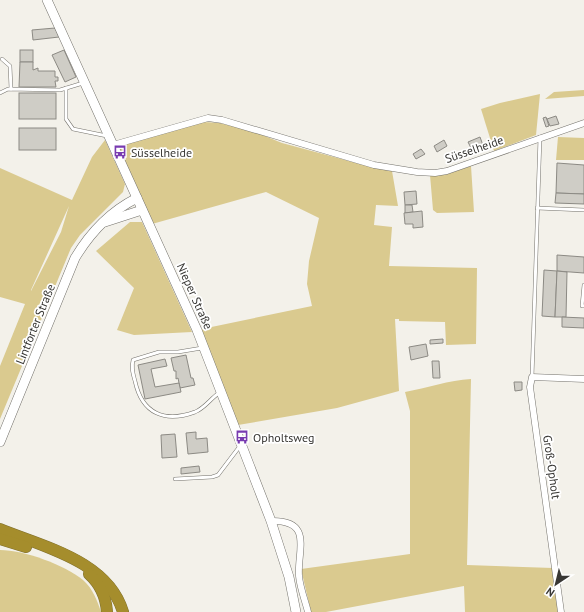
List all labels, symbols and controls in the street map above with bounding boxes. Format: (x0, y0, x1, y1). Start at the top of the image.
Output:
street label: Süsselheide (443, 132, 505, 166)
bus stop icon: Süsselheide (112, 144, 128, 160)
place label: Süsselheide (131, 145, 192, 160)
street label: Nieper Straße (174, 261, 216, 331)
street label: Lintforter Straße (12, 282, 58, 366)
bus stop icon: Opholtsweg (234, 429, 250, 445)
place label: Opholtsweg (253, 430, 314, 445)
street label: Groß-Opholt (540, 434, 564, 500)
north arrow (536, 564, 576, 604)
text: N (543, 584, 557, 600)

